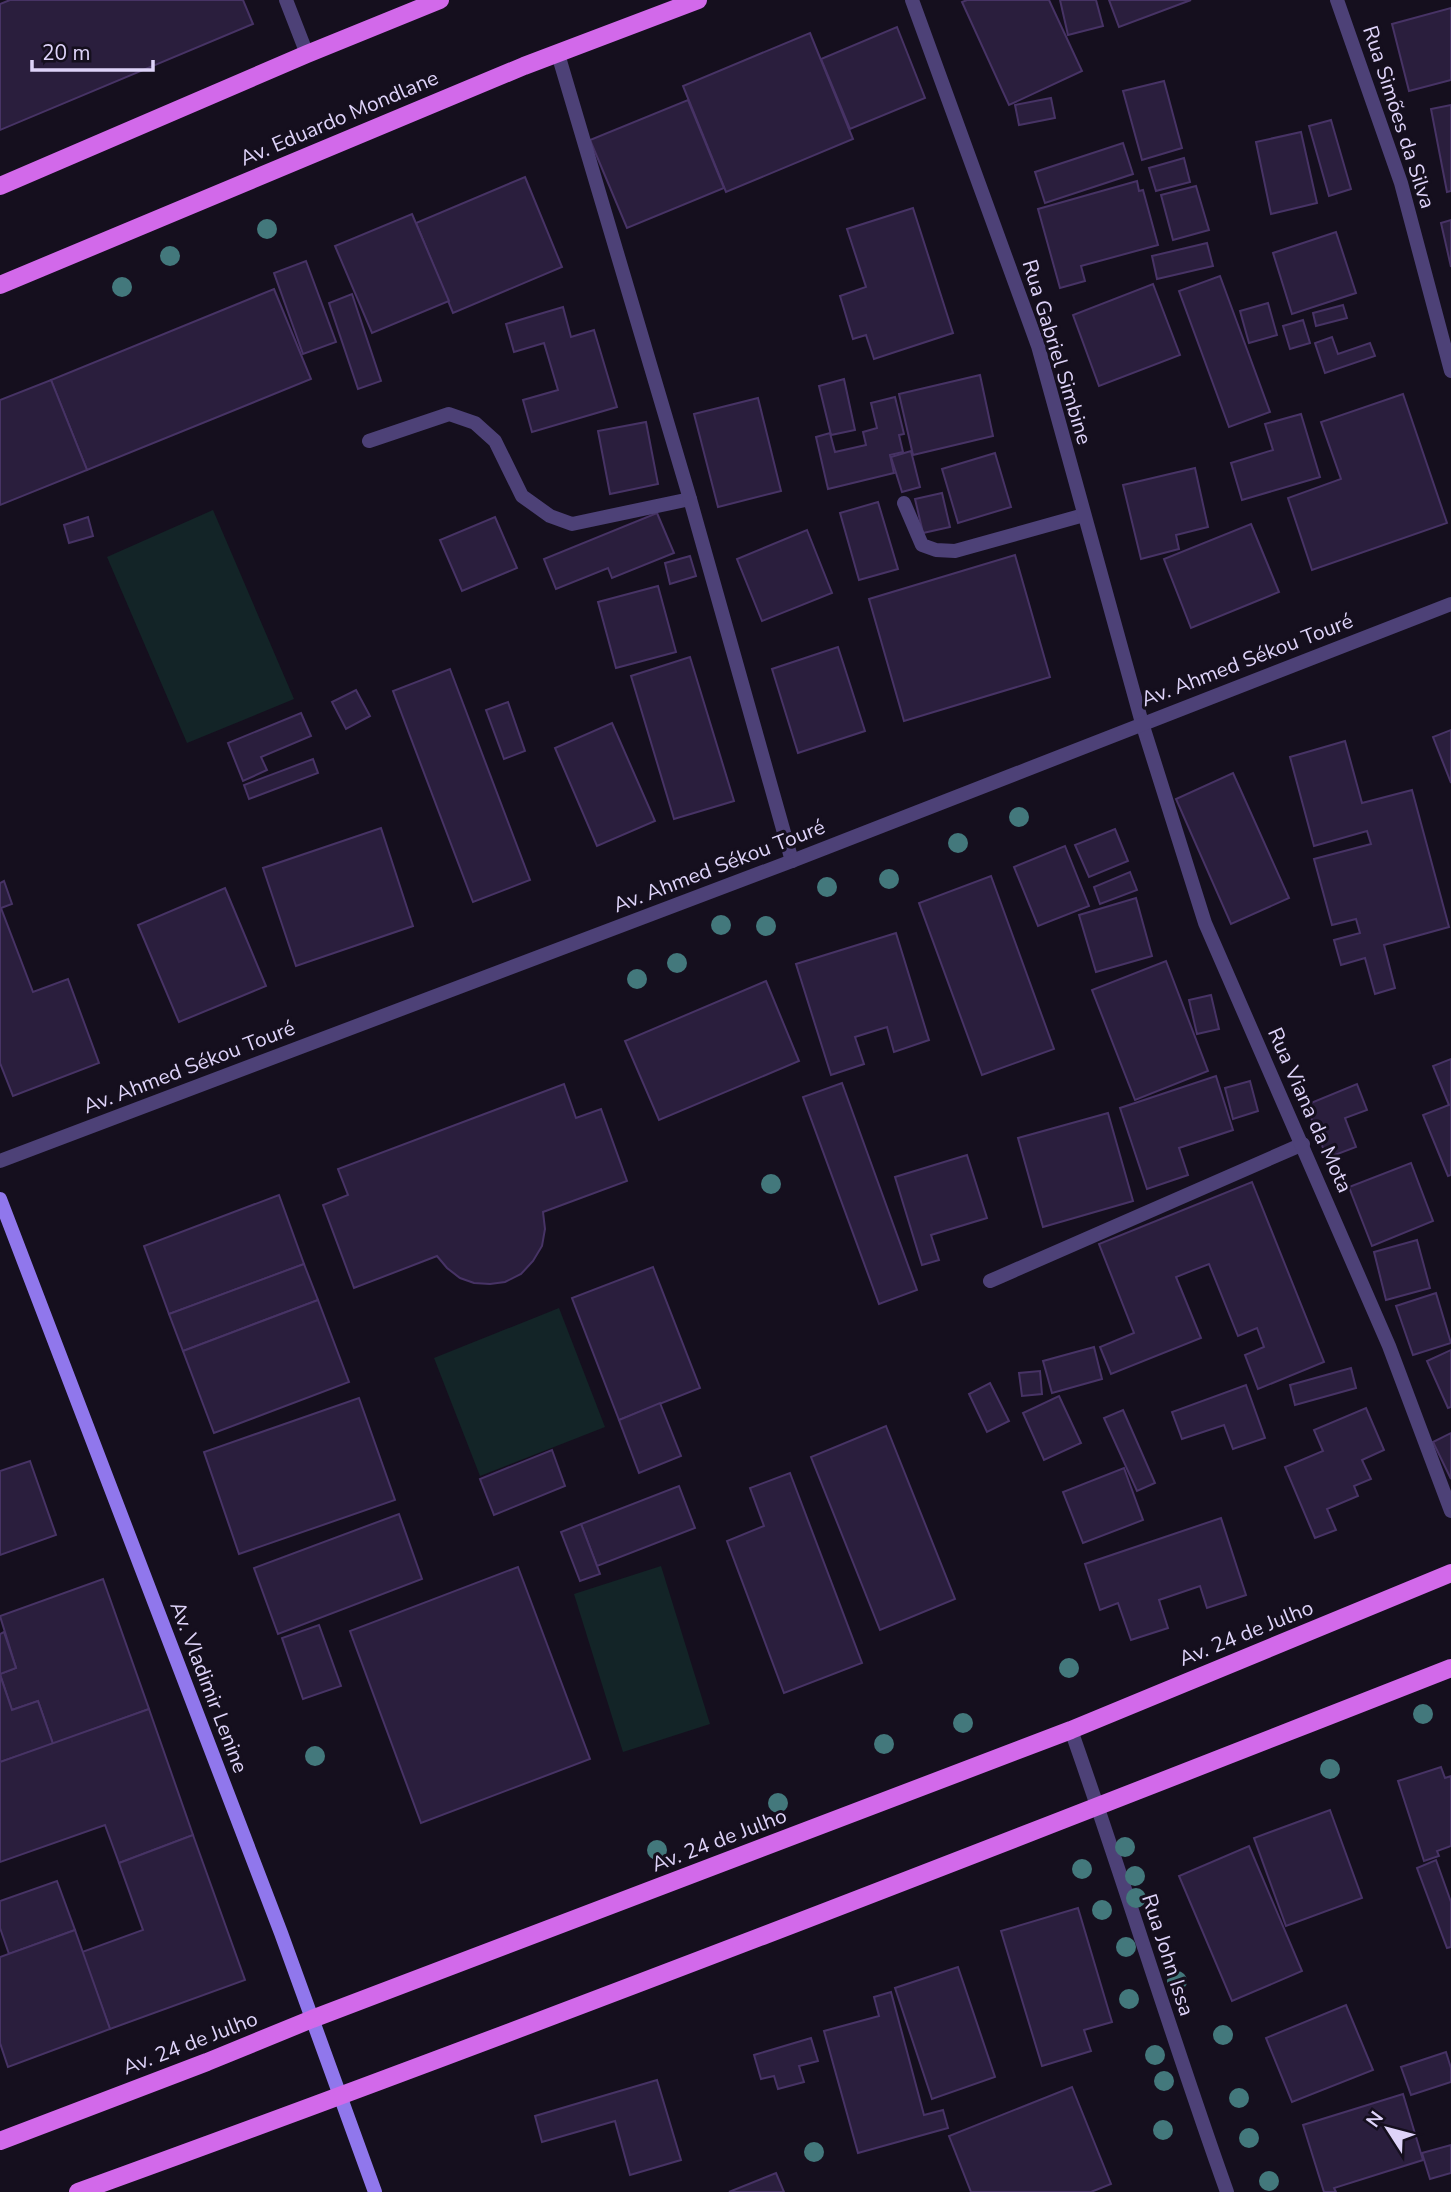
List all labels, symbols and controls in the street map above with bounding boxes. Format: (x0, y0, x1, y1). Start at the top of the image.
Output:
street label: Rua Simões da Silva (1356, 22, 1442, 212)
scale bar (32, 28, 152, 72)
text: 20 m (42, 39, 91, 67)
street label: Av. Eduardo Mondlane (236, 64, 442, 172)
street label: Rua Gabriel Simbine (1016, 256, 1098, 448)
street label: Av. Ahmed Sékou Touré (1137, 607, 1357, 713)
street label: Av. Ahmed Sékou Touré (609, 813, 829, 919)
street label: Av. Ahmed Sékou Touré (79, 1014, 299, 1120)
street label: Rua Viana da Mota (1261, 1023, 1359, 1197)
street label: Av. 24 de Julho (1175, 1593, 1317, 1673)
street label: Av. Vladimir Lenine (163, 1597, 255, 1777)
street label: Av. 24 de Julho (647, 1801, 791, 1879)
street label: Rua John Issa (1135, 1890, 1201, 2020)
street label: Av. 24 de Julho (118, 2004, 262, 2082)
north arrow (1353, 2094, 1423, 2164)
text: N (1360, 2106, 1390, 2133)

